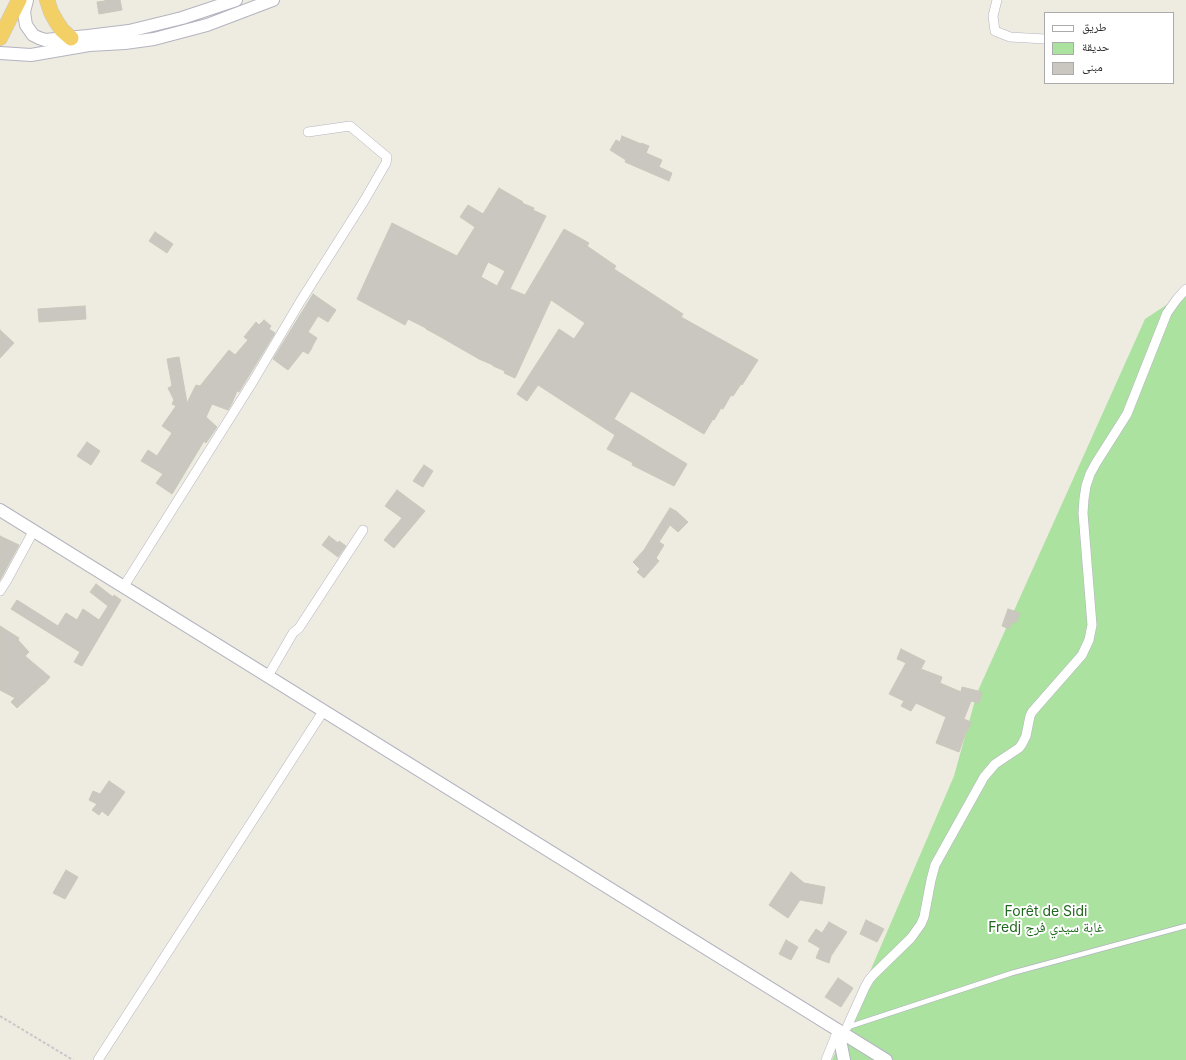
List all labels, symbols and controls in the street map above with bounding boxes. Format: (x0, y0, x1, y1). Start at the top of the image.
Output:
legend (1044, 12, 1174, 84)
text: طريق (1082, 19, 1107, 34)
text: حديقة (1082, 39, 1110, 54)
text: مبنى (1082, 59, 1103, 74)
park label: Forêt de Sidi Fredj غابة سيدي فرج (988, 904, 1104, 936)

